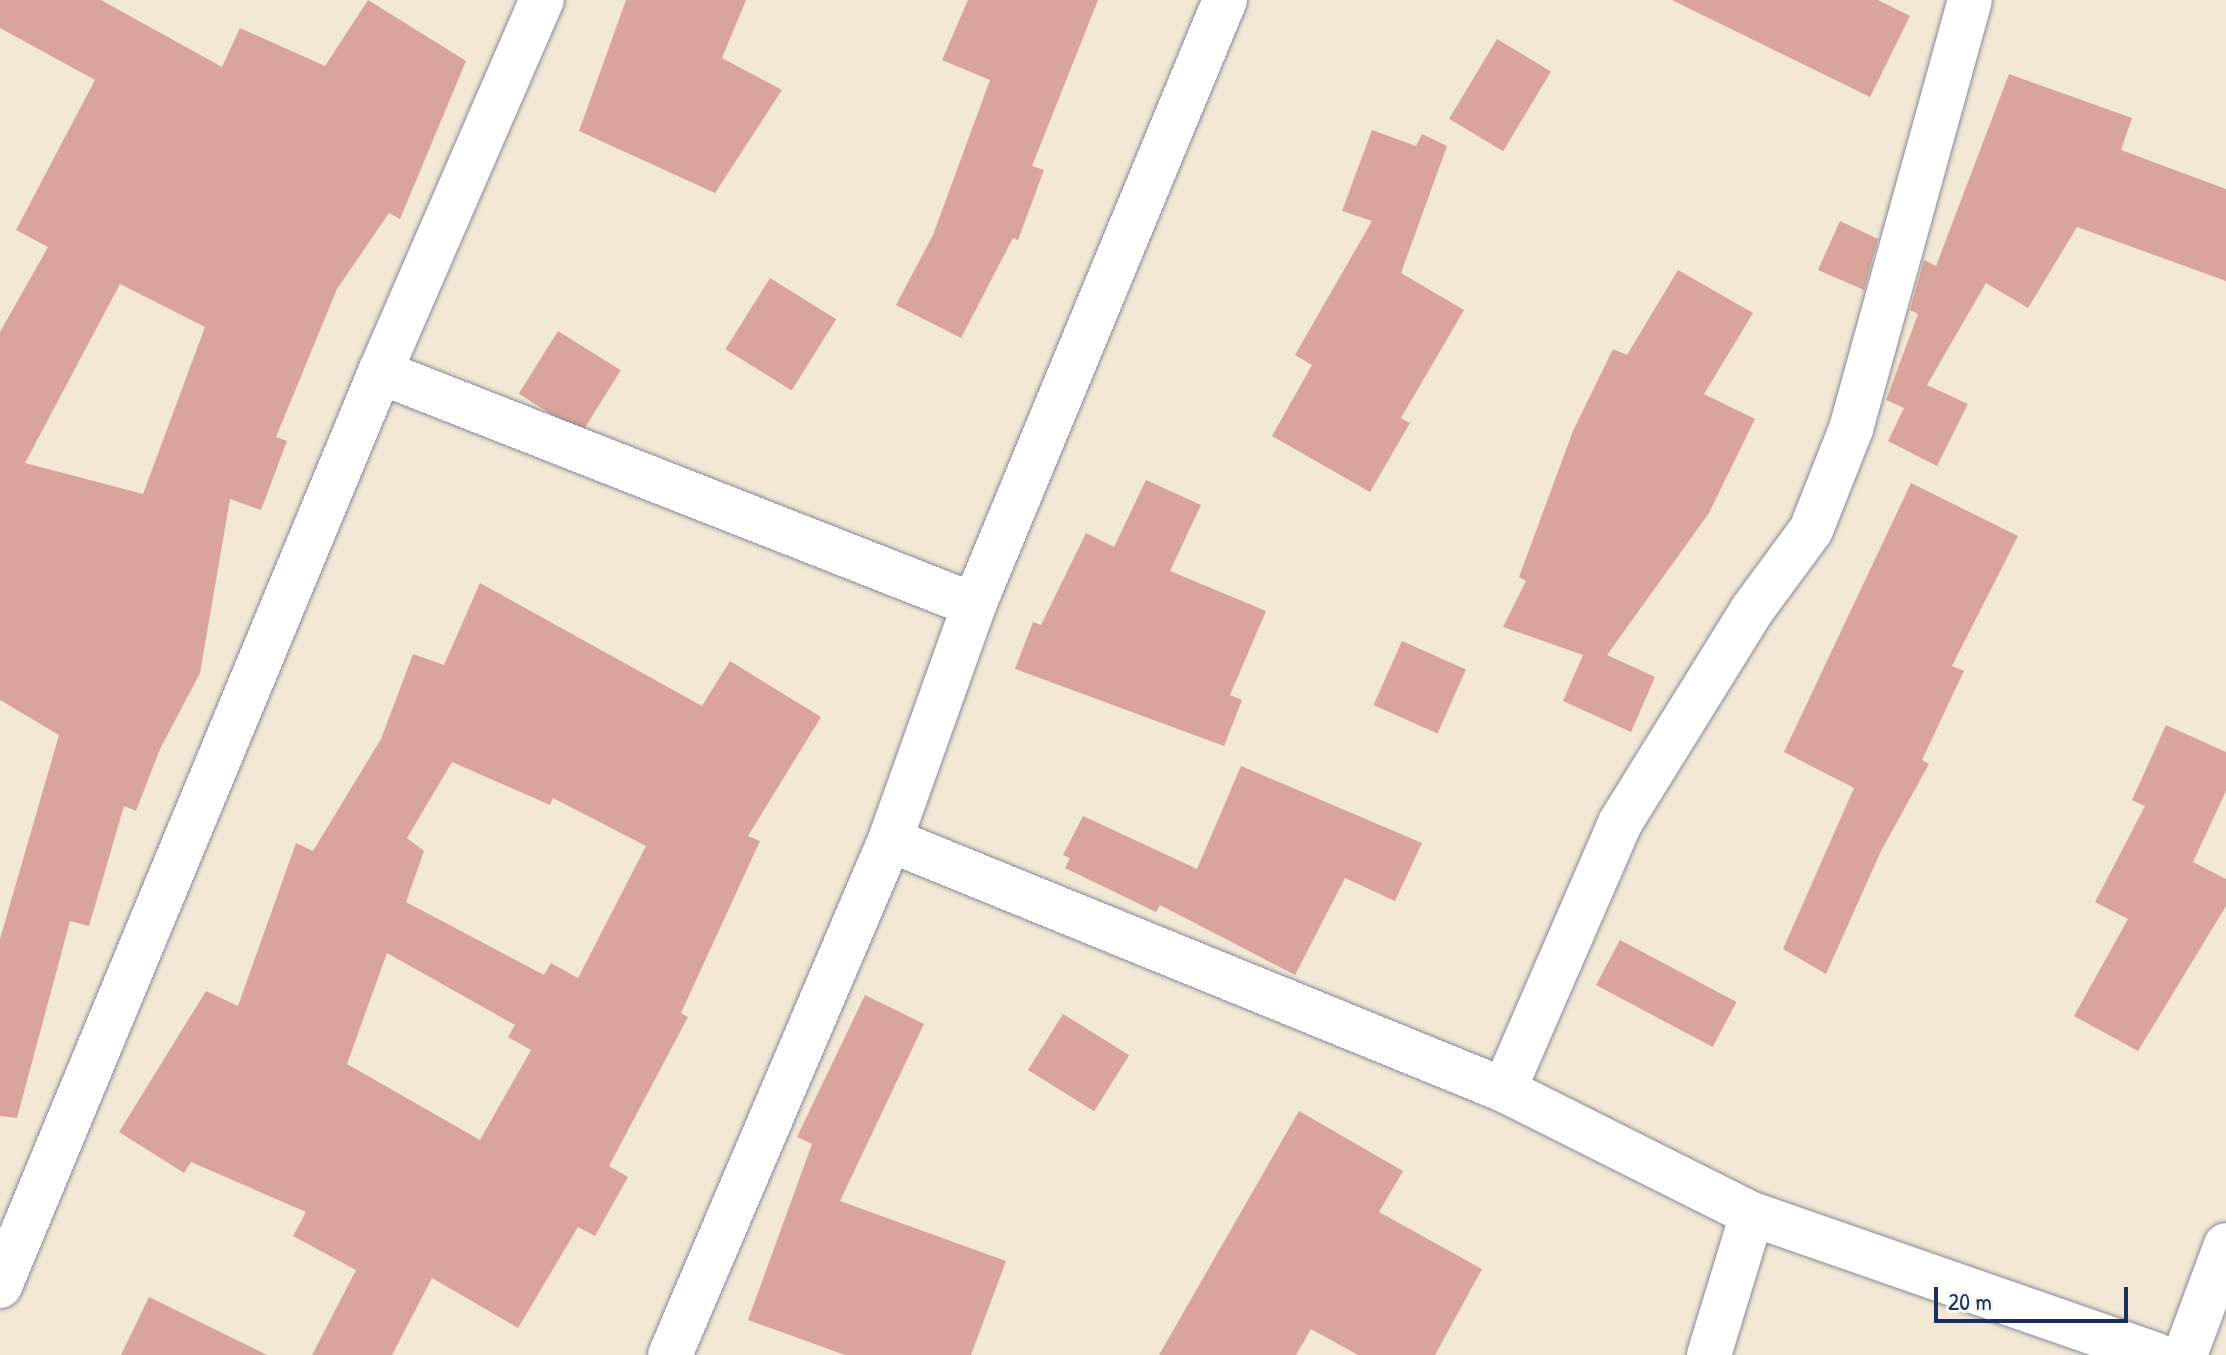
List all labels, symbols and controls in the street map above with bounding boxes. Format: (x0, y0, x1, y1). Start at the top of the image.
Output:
scale bar (1938, 1271, 2132, 1321)
text: 20 m (1948, 1285, 1992, 1317)

